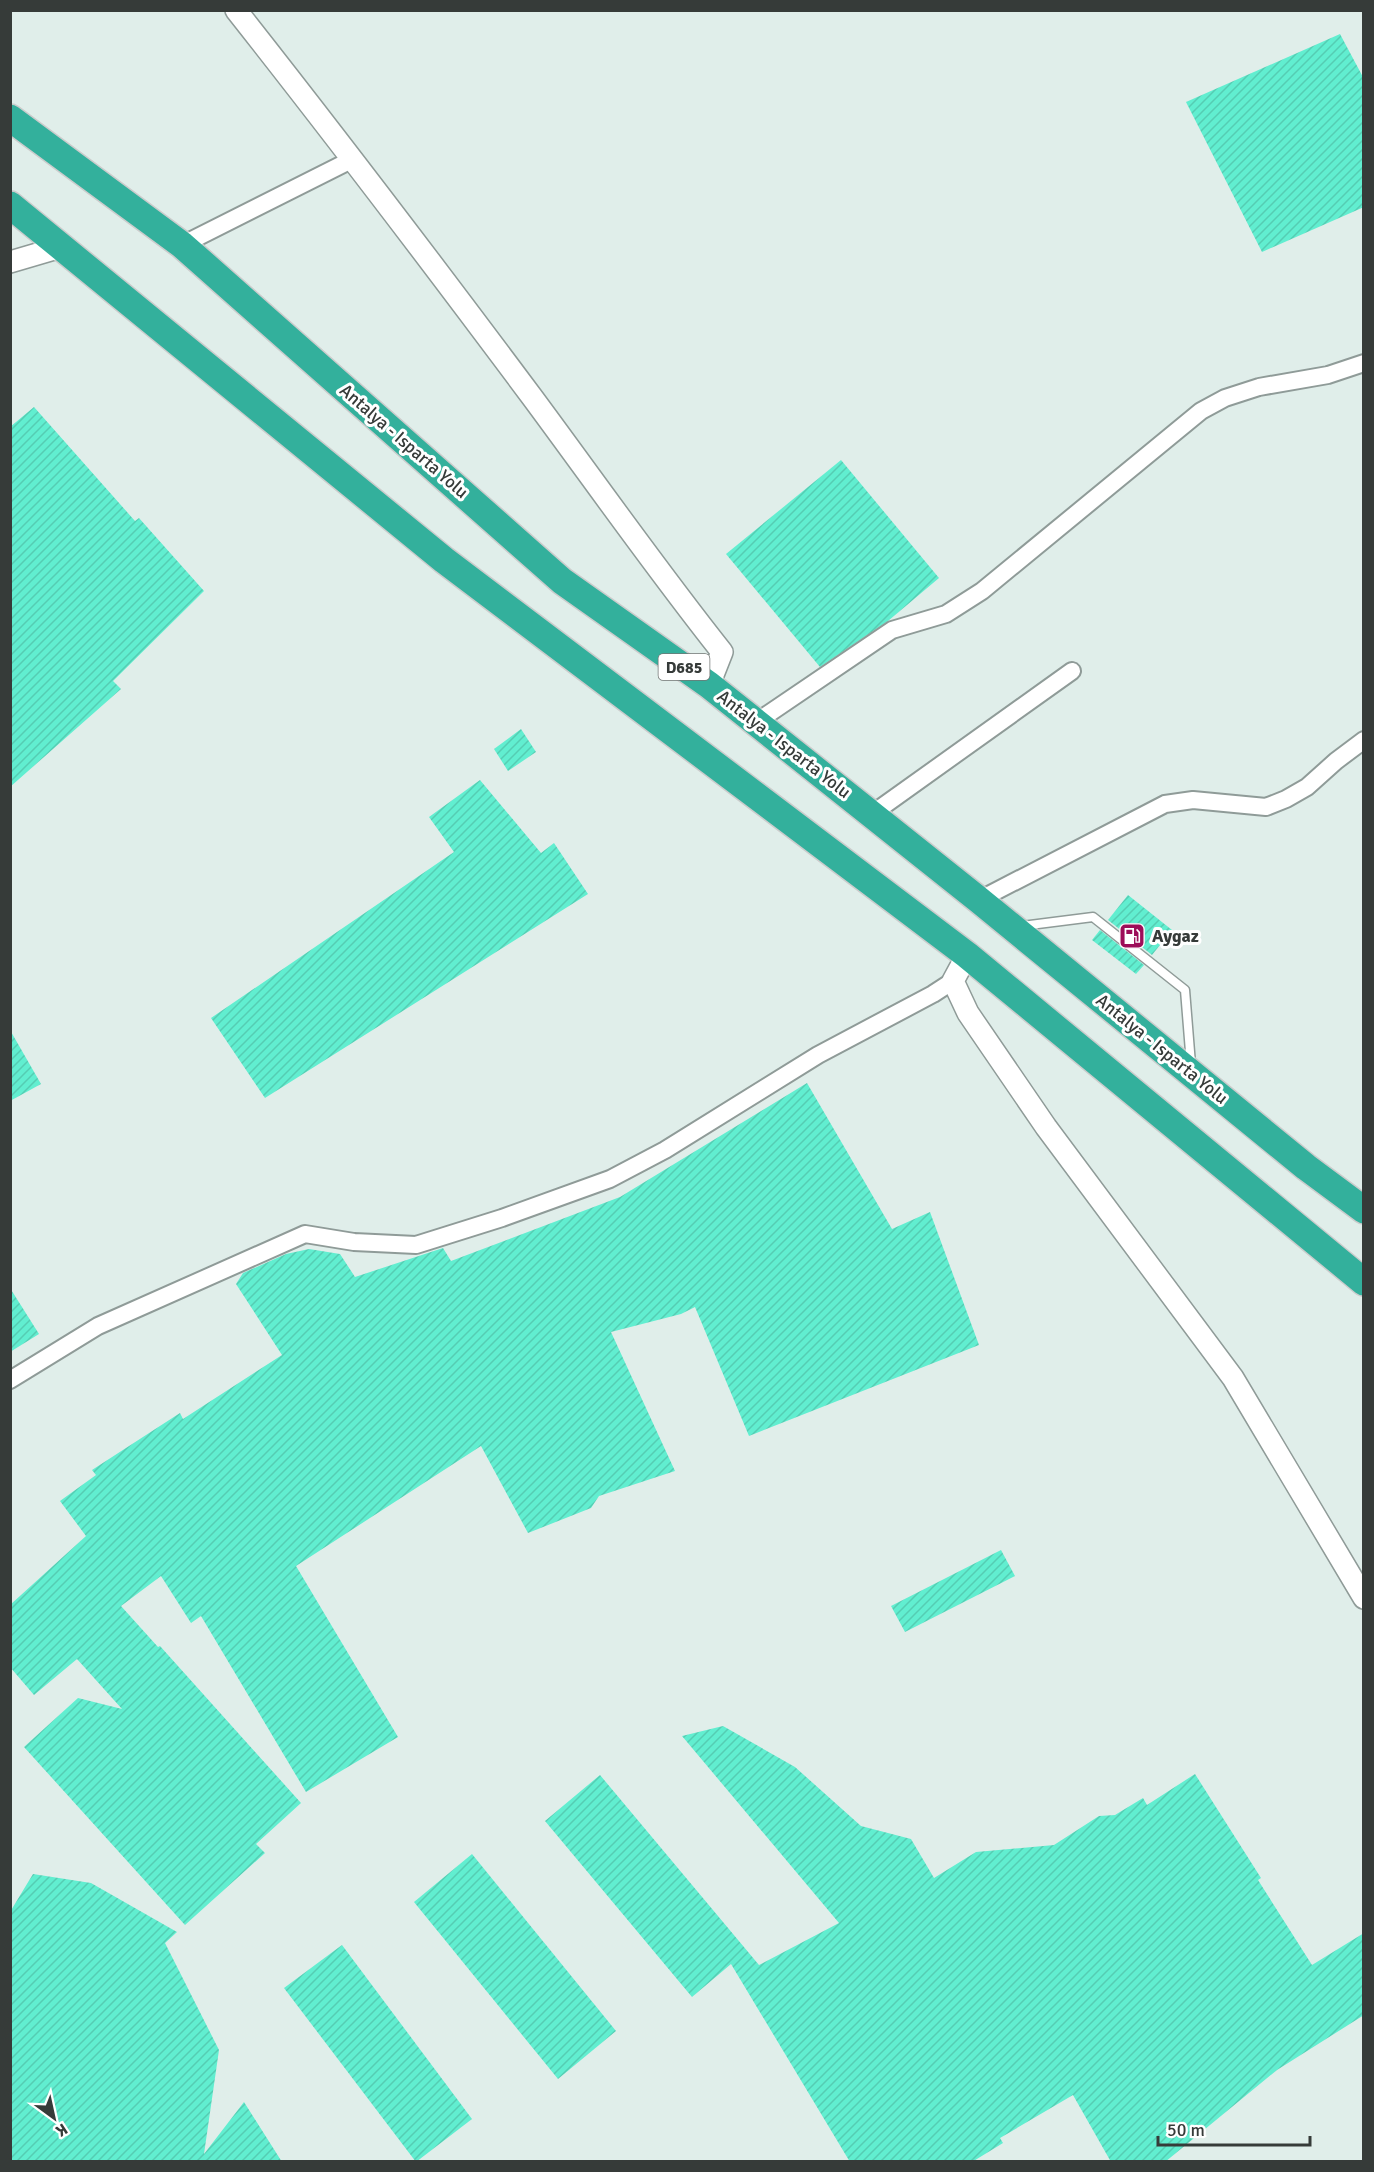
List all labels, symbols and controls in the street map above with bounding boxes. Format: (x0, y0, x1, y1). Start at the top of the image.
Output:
street label: Antalya - Isparta Yolu (335, 379, 473, 503)
road number: D685 (658, 654, 710, 680)
street label: Antalya - Isparta Yolu (713, 685, 855, 803)
fuel station icon: Aygaz (1117, 921, 1147, 951)
place label: Aygaz (1152, 925, 1199, 947)
street label: Antalya - Isparta Yolu (1092, 989, 1232, 1109)
north arrow (24, 2088, 84, 2148)
scale bar (1158, 2109, 1310, 2147)
text: K (52, 2119, 71, 2141)
text: 50 m (1167, 2119, 1205, 2141)

